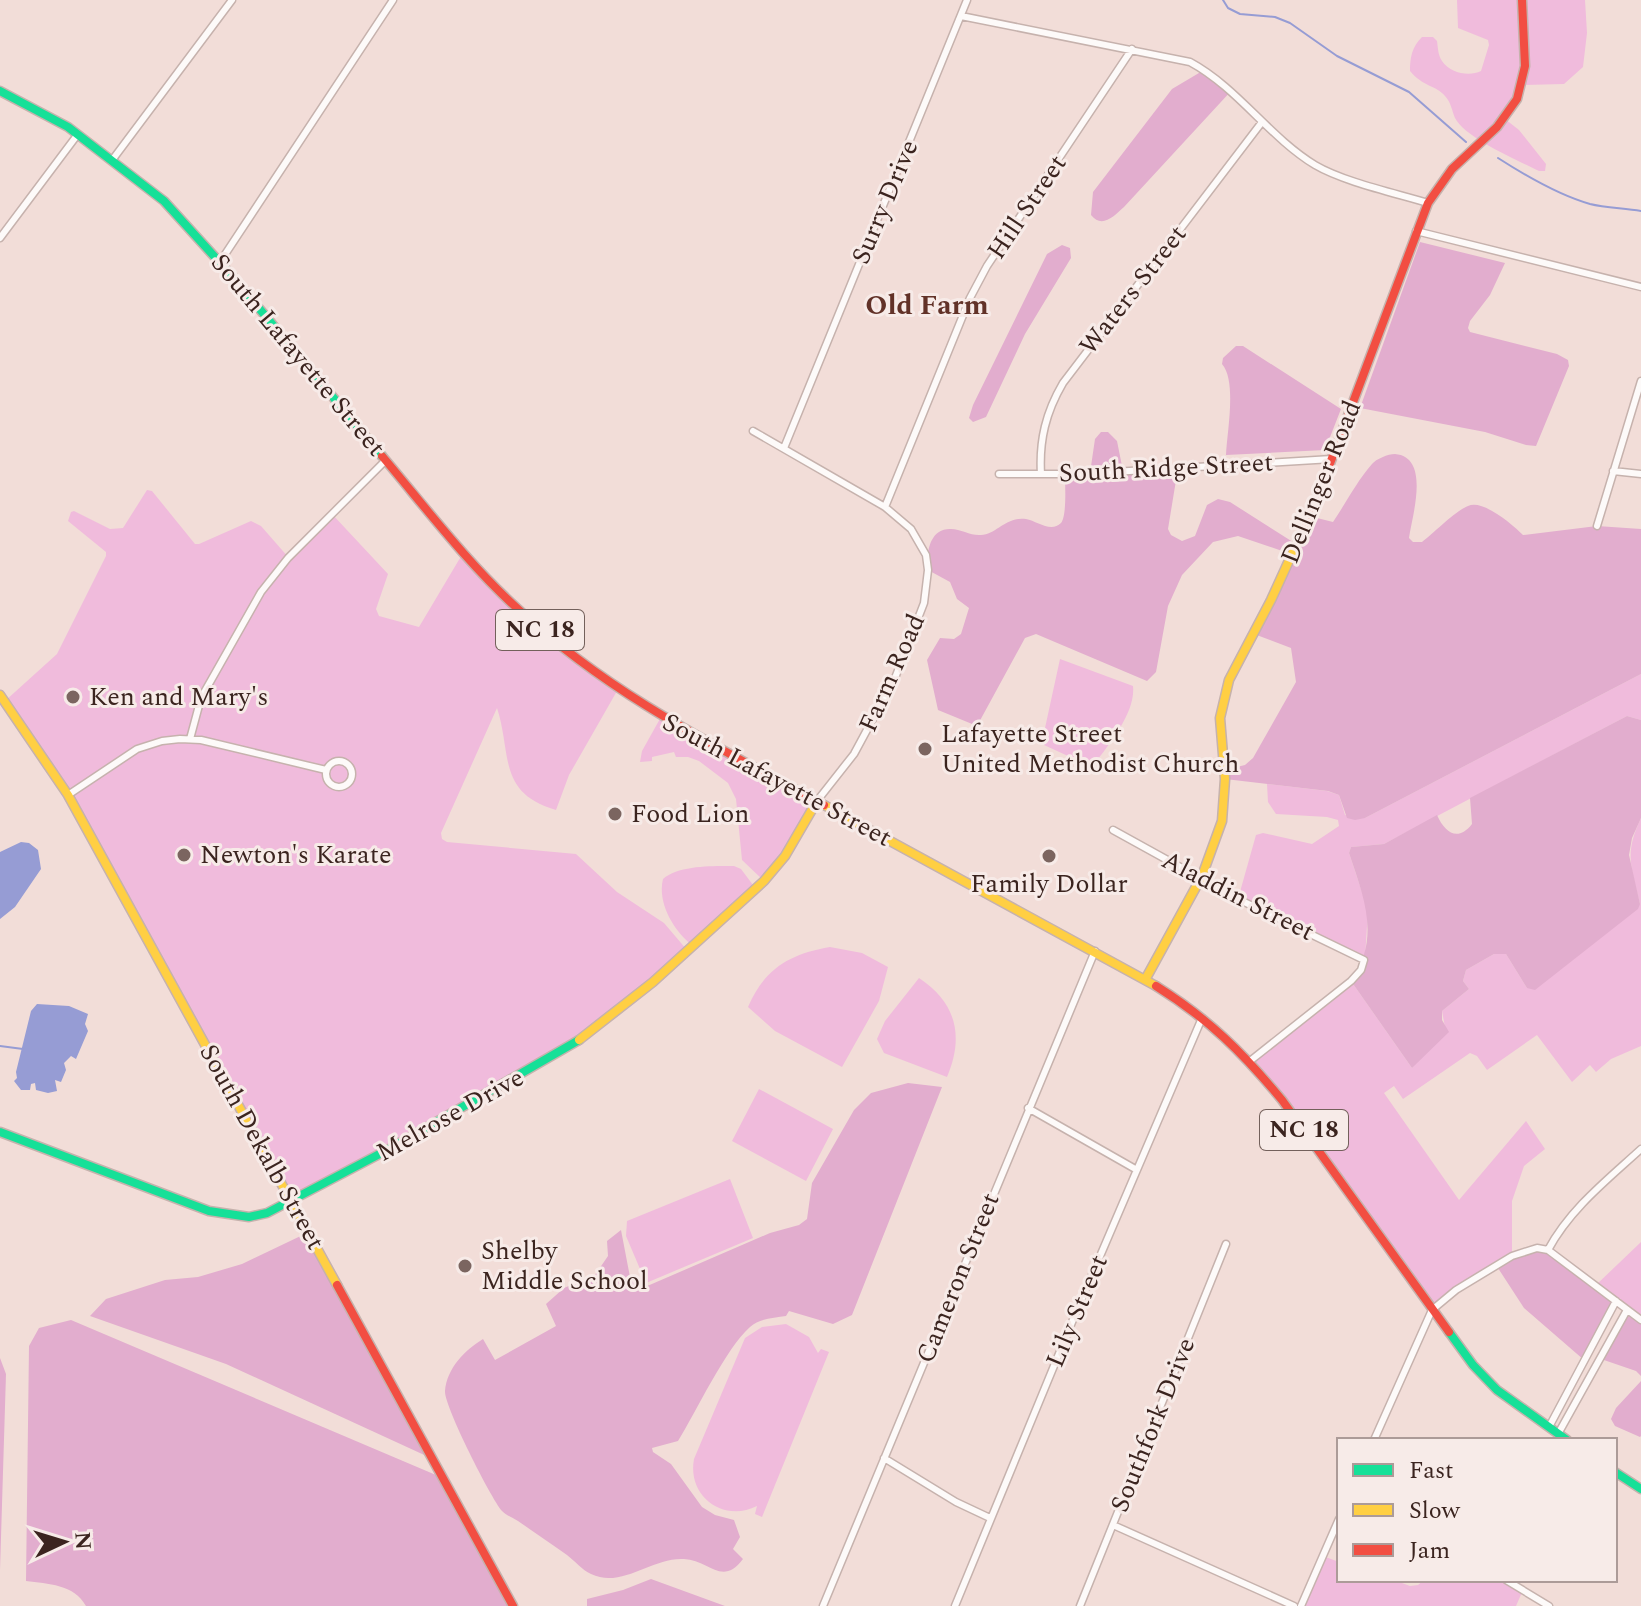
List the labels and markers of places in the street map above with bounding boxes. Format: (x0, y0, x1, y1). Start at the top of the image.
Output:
place label: Ken and Mary's (89, 677, 268, 717)
marker: Ken and Mary's (64, 688, 82, 706)
place label: Lafayette Street United Methodist Church (941, 714, 1239, 784)
marker: Lafayette Street United Methodist Church (916, 740, 934, 758)
place label: Food Lion (631, 794, 749, 834)
marker: Food Lion (606, 805, 624, 823)
place label: Newton's Karate (200, 835, 392, 875)
marker: Newton's Karate (175, 846, 193, 864)
marker: Family Dollar (1040, 847, 1058, 865)
place label: Family Dollar (970, 864, 1128, 904)
place label: Shelby Middle School (481, 1231, 648, 1301)
marker: Shelby Middle School (456, 1257, 474, 1275)

